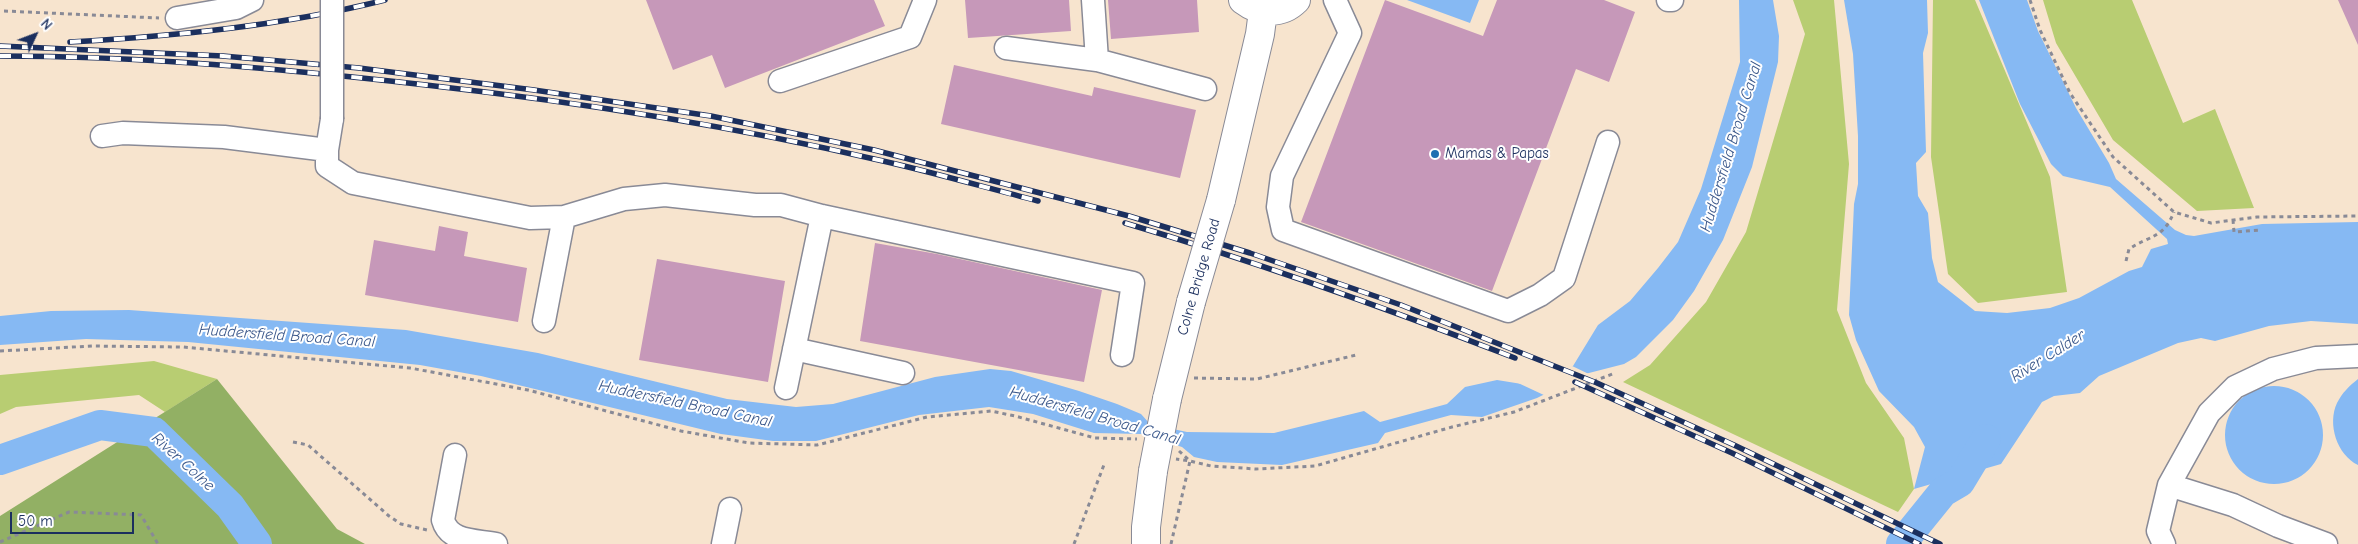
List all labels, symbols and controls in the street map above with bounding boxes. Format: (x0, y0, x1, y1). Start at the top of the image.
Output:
north arrow (10, 10, 60, 60)
text: N (37, 15, 56, 34)
water label: Huddersfield Broad Canal (1696, 60, 1766, 234)
place label: Mamas & Papas (1445, 145, 1549, 163)
marker: Mamas & Papas (1429, 148, 1441, 160)
street label: Colne Bridge Road (1174, 216, 1224, 338)
water label: Huddersfield Broad Canal (198, 320, 376, 352)
water label: River Calder (2007, 326, 2089, 386)
water label: Huddersfield Broad Canal (597, 376, 773, 432)
water label: Huddersfield Broad Canal (1007, 382, 1183, 450)
water label: River Colne (147, 429, 219, 495)
scale bar (12, 502, 136, 534)
text: 50 m (18, 512, 53, 530)

